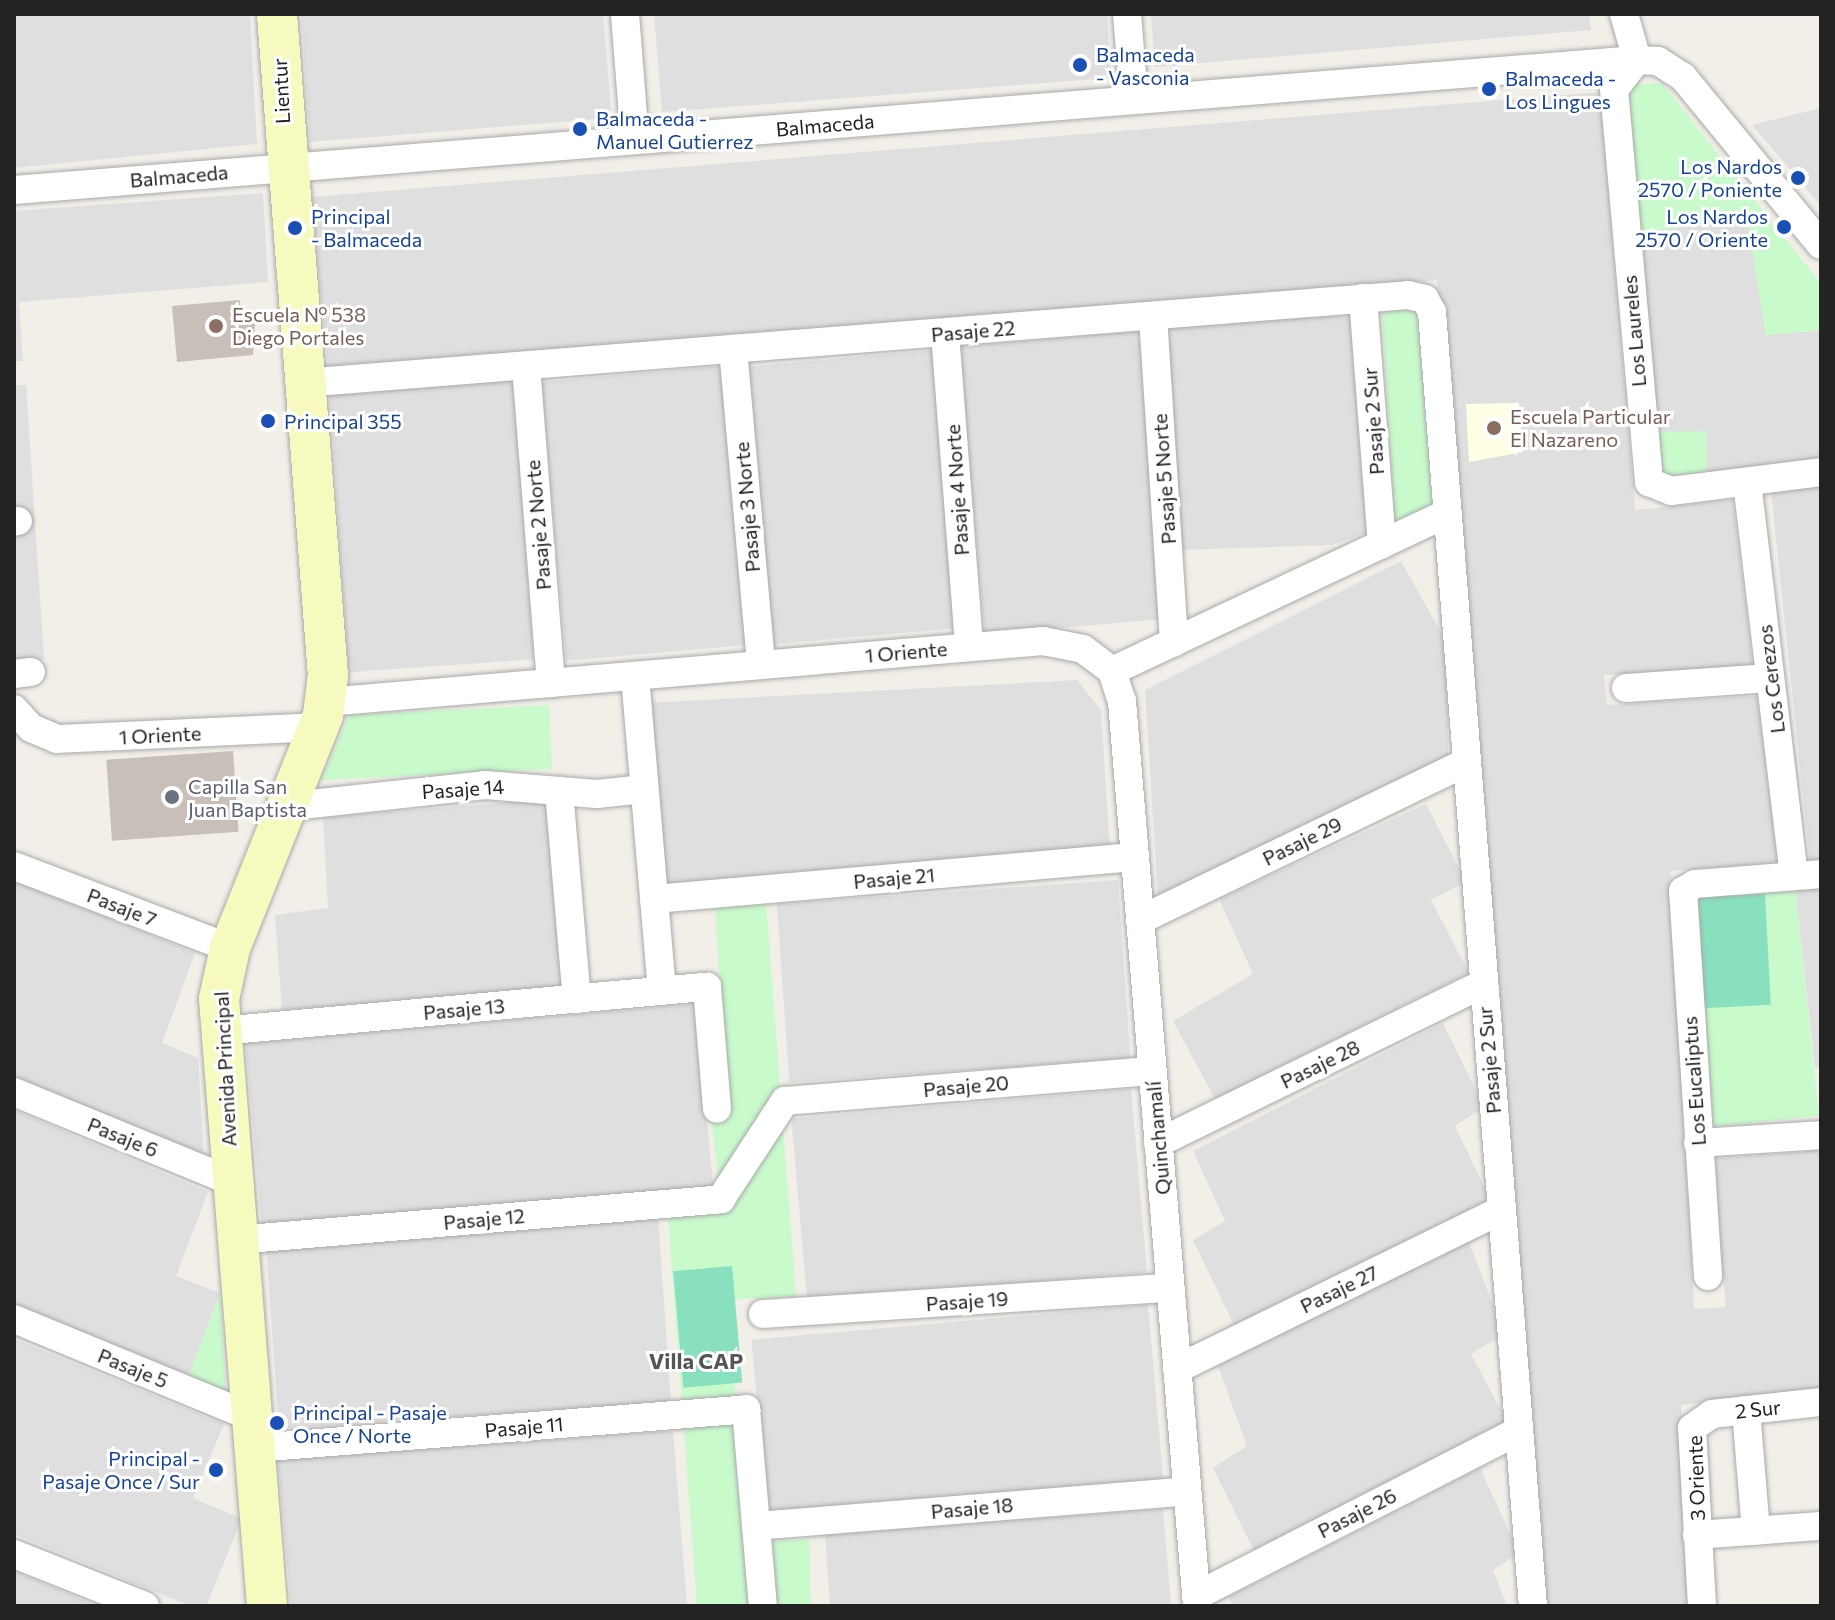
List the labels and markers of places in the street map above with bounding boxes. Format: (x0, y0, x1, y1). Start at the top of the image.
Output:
place label: Balmaceda - Vasconia (1096, 42, 1195, 89)
marker: Balmaceda - Vasconia (1071, 56, 1089, 74)
place label: Balmaceda - Los Lingues (1505, 66, 1616, 113)
marker: Balmaceda - Los Lingues (1480, 80, 1498, 98)
place label: Balmaceda - Manuel Gutierrez (596, 106, 753, 153)
marker: Balmaceda - Manuel Gutierrez (571, 120, 589, 138)
place label: Los Nardos 2570 / Poniente (1638, 154, 1782, 201)
marker: Los Nardos 2570 / Poniente (1789, 169, 1807, 187)
place label: Principal - Balmaceda (311, 204, 422, 251)
place label: Los Nardos 2570 / Oriente (1635, 204, 1768, 251)
marker: Los Nardos 2570 / Oriente (1775, 218, 1793, 236)
marker: Principal - Balmaceda (286, 219, 304, 237)
place label: Escuela Nº 538 Diego Portales (232, 302, 366, 349)
marker: Escuela Nº 538 Diego Portales (207, 317, 225, 335)
place label: Escuela Particular El Nazareno (1510, 404, 1671, 451)
place label: Principal 355 (284, 409, 402, 433)
marker: Principal 355 (259, 412, 277, 430)
marker: Escuela Particular El Nazareno (1485, 419, 1503, 437)
place label: Capilla San Juan Baptista (188, 774, 307, 821)
marker: Capilla San Juan Baptista (163, 788, 181, 806)
place label: Principal - Pasaje Once / Norte (293, 1400, 447, 1447)
marker: Principal - Pasaje Once / Norte (268, 1414, 286, 1432)
place label: Principal - Pasaje Once / Sur (42, 1446, 200, 1493)
marker: Principal - Pasaje Once / Sur (207, 1461, 225, 1479)

